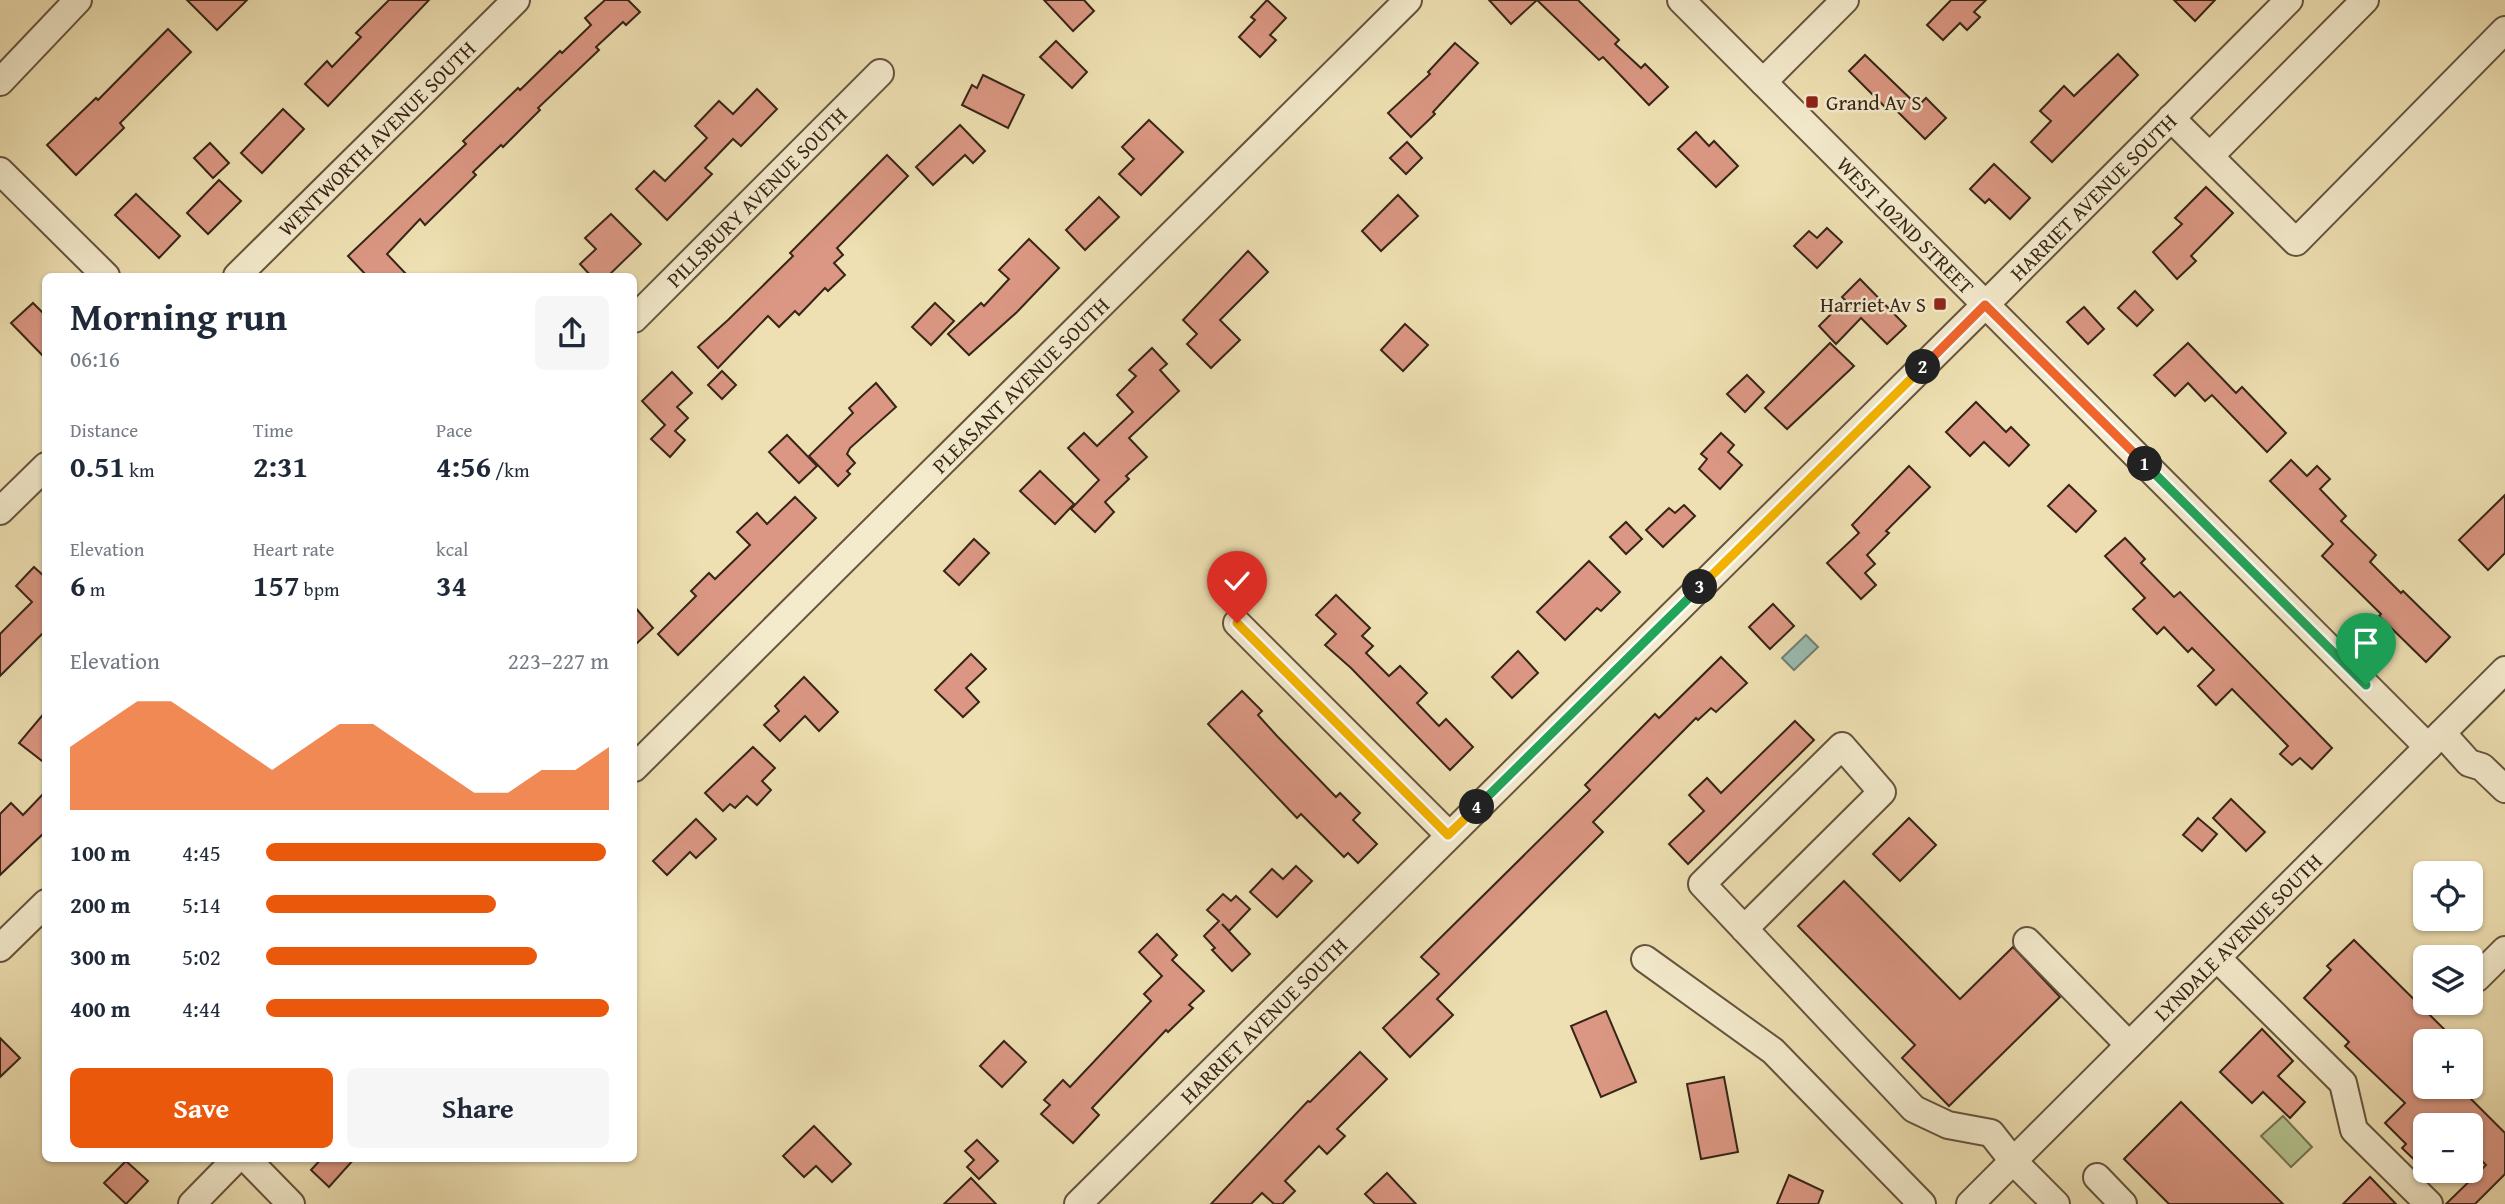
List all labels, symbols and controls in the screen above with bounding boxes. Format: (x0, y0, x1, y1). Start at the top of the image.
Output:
street label: WENTWORTH AVENUE SOUTH (270, 33, 482, 243)
place label: Grand Av S (1826, 87, 1921, 118)
marker: Grand Av S (1804, 94, 1820, 110)
street label: PILLSBURY AVENUE SOUTH (659, 99, 854, 294)
street label: HARRIET AVENUE SOUTH (2002, 106, 2184, 287)
street label: WEST 102ND STREET (1830, 149, 1982, 301)
text: Morning run (70, 288, 287, 344)
place label: Harriet Av S (1820, 289, 1926, 320)
street label: PLEASANT AVENUE SOUTH (924, 290, 1116, 480)
button: share (535, 296, 609, 370)
marker: Harriet Av S (1932, 296, 1948, 312)
text: 06:16 (70, 342, 120, 375)
pin: 2 (1906, 350, 1940, 384)
text: 2 (1918, 352, 1927, 380)
text: Distance (70, 416, 138, 444)
text: Time (253, 416, 293, 444)
text: Pace (436, 416, 473, 444)
text: 0.51 (70, 444, 125, 488)
text: 2:31 (253, 444, 308, 488)
text: 4:56 (436, 444, 491, 488)
pin: 1 (2128, 447, 2162, 482)
text: 1 (2140, 449, 2149, 477)
text: km (125, 456, 154, 484)
text: /km (491, 456, 529, 484)
text: Elevation (70, 535, 144, 563)
text: Heart rate (253, 535, 334, 563)
text: kcal (436, 535, 468, 563)
pin (1207, 551, 1267, 623)
icon: check (1218, 562, 1256, 600)
text: 6 (70, 563, 86, 607)
text: 157 (253, 563, 300, 607)
text: 34 (436, 563, 467, 607)
pin: 3 (1682, 570, 1718, 604)
text: 3 (1695, 572, 1704, 600)
text: m (86, 575, 105, 603)
text: bpm (300, 575, 339, 603)
pin (2336, 613, 2396, 685)
icon: arrive (2347, 624, 2385, 662)
text: Elevation (70, 644, 160, 677)
text: 223–227 m (508, 644, 609, 677)
pin: 4 (1460, 790, 1494, 824)
text: 4 (1472, 792, 1481, 820)
text: 100 m (70, 836, 131, 869)
text: 4:45 (182, 836, 221, 869)
street label: LYNDALE AVENUE SOUTH (2146, 846, 2329, 1028)
map controls (2413, 861, 2483, 1183)
button: locate (2413, 861, 2483, 931)
text: 200 m (70, 888, 131, 921)
text: 5:14 (182, 888, 221, 921)
street label: HARRIET AVENUE SOUTH (1172, 930, 1354, 1111)
text: 300 m (70, 940, 131, 973)
text: 5:02 (182, 940, 221, 973)
button: layers (2413, 945, 2483, 1015)
text: 400 m (70, 992, 131, 1025)
text: 4:44 (182, 992, 221, 1025)
button: + (2413, 1029, 2483, 1099)
button: Save (70, 1068, 333, 1148)
button: Share (347, 1068, 609, 1148)
button: − (2413, 1113, 2483, 1183)

